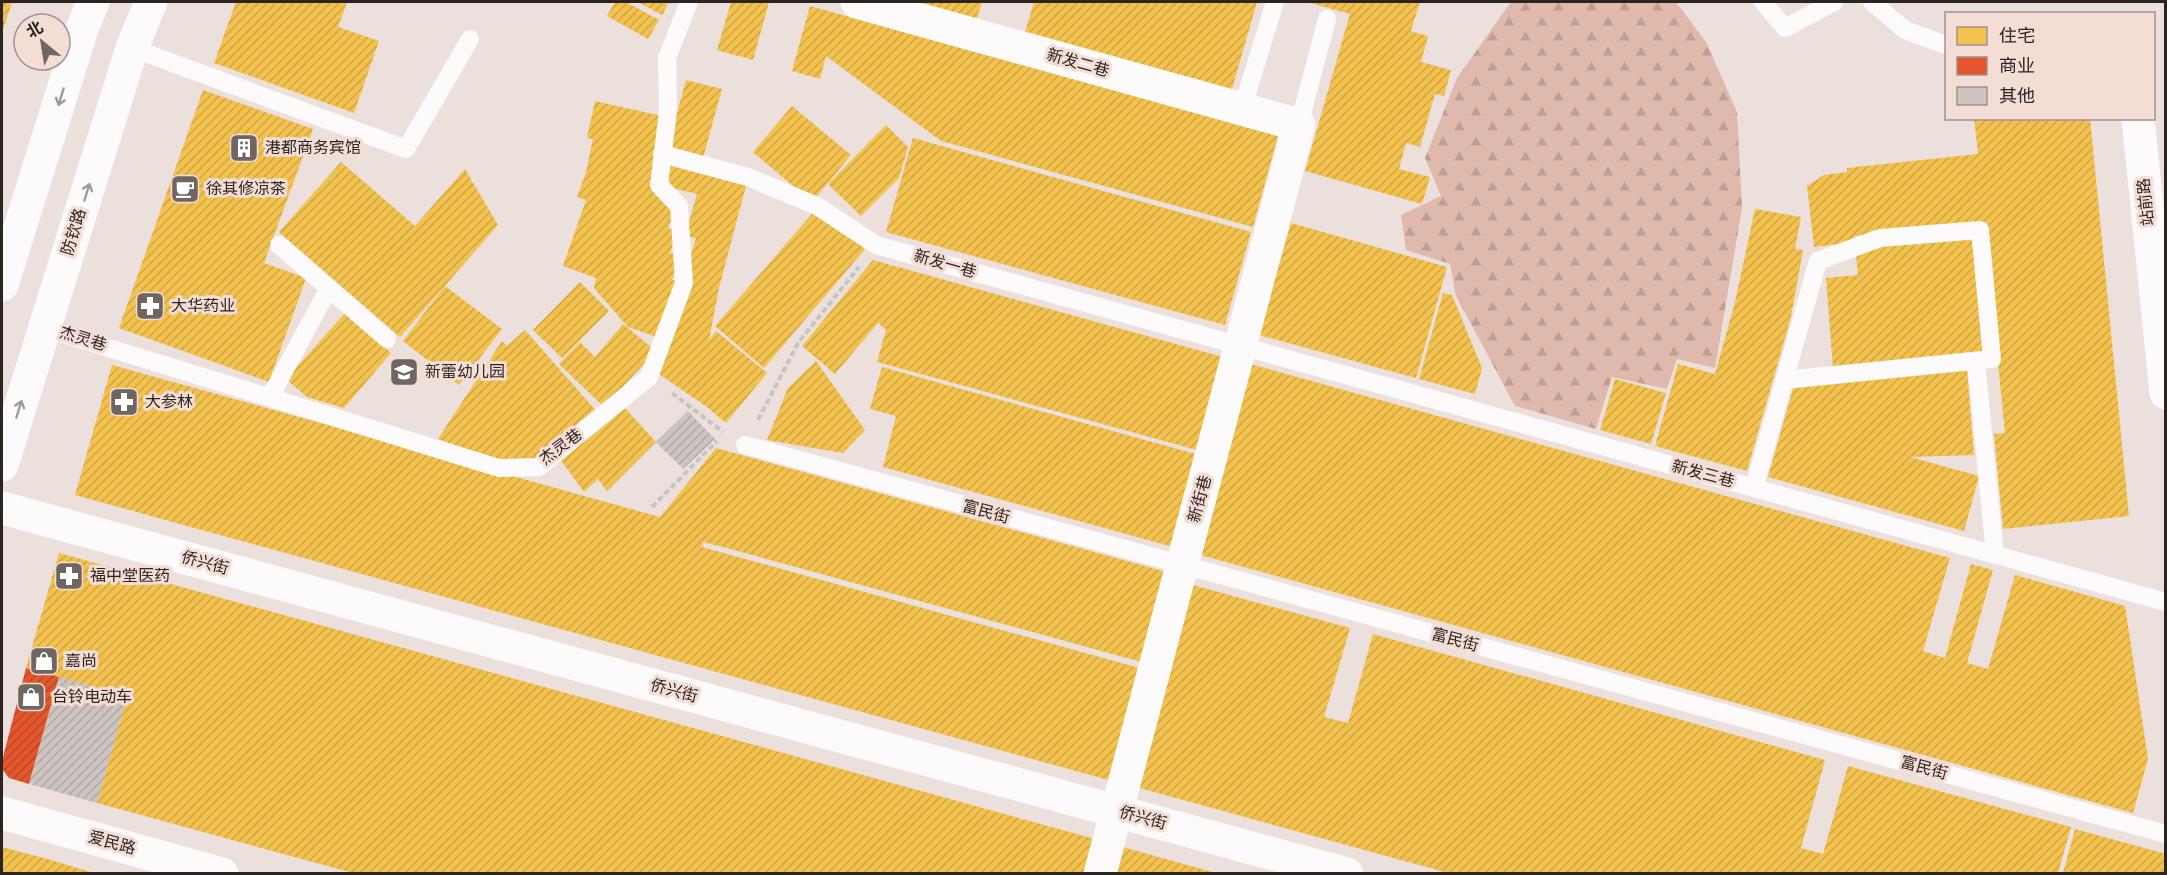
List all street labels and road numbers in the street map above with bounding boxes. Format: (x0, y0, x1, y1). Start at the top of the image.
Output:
street label: 新发二巷 (1044, 44, 1112, 82)
street label: 站前路 (2133, 177, 2159, 227)
street label: 防钦路 (56, 206, 92, 258)
street label: 新发一巷 (911, 245, 979, 283)
street label: 杰灵巷 (57, 321, 109, 357)
street label: 杰灵巷 (535, 424, 587, 470)
street label: 新发三巷 (1669, 455, 1737, 493)
street label: 新街巷 (1183, 473, 1217, 525)
street label: 富民街 (960, 495, 1012, 529)
street label: 侨兴街 (179, 546, 231, 580)
street label: 富民街 (1429, 623, 1481, 657)
street label: 侨兴街 (648, 674, 700, 708)
street label: 富民街 (1898, 751, 1950, 785)
street label: 侨兴街 (1117, 801, 1169, 835)
street label: 爱民路 (86, 826, 138, 860)

